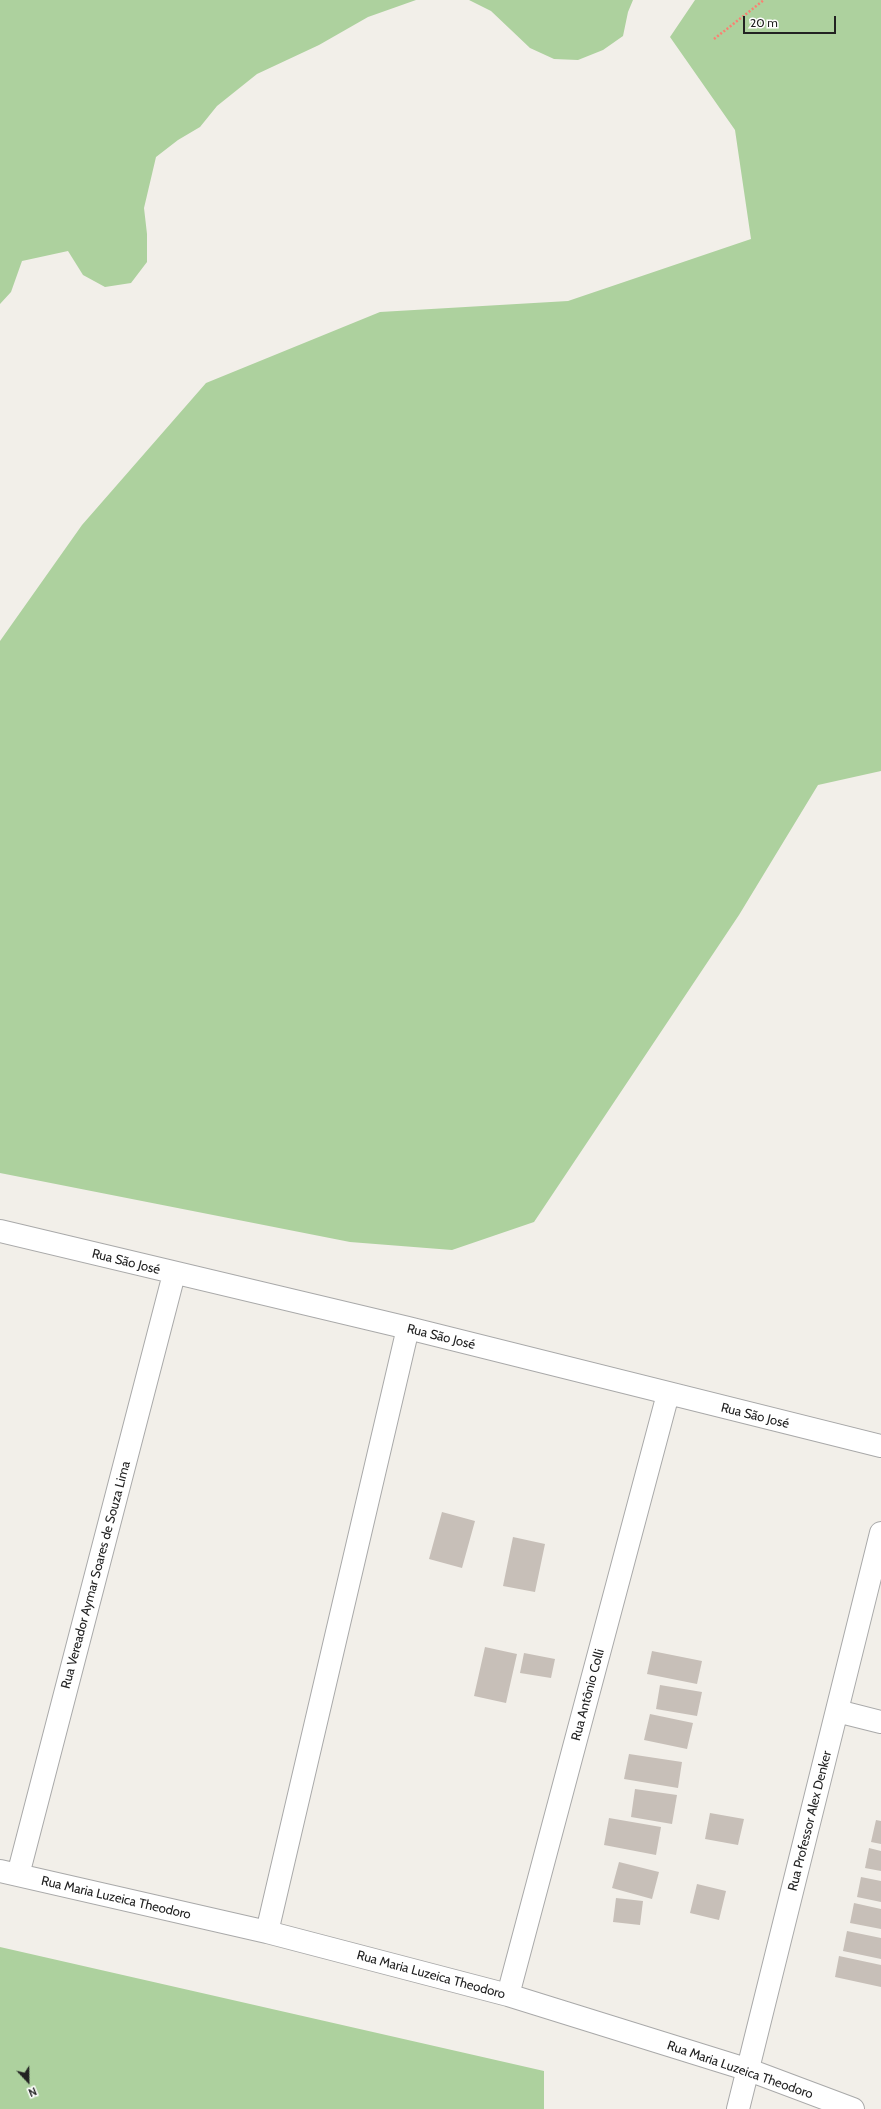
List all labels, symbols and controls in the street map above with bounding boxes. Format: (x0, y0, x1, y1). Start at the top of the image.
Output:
scale bar (745, 8, 838, 34)
text: 20 m (750, 15, 778, 30)
street label: Rua São José (90, 1246, 162, 1278)
street label: Rua São José (405, 1321, 477, 1353)
street label: Rua São José (719, 1400, 791, 1432)
street label: Rua Vereador Aymar Soares de Souza Lima (58, 1460, 134, 1690)
street label: Rua Antônio Colli (568, 1647, 608, 1743)
street label: Rua Professor Alex Denker (785, 1749, 835, 1893)
street label: Rua Maria Luzeica Theodoro (40, 1873, 192, 1923)
street label: Rua Maria Luzeica Theodoro (355, 1948, 507, 2002)
street label: Rua Maria Luzeica Theodoro (665, 2038, 815, 2102)
north arrow (8, 2061, 48, 2101)
text: N (26, 2084, 39, 2100)

